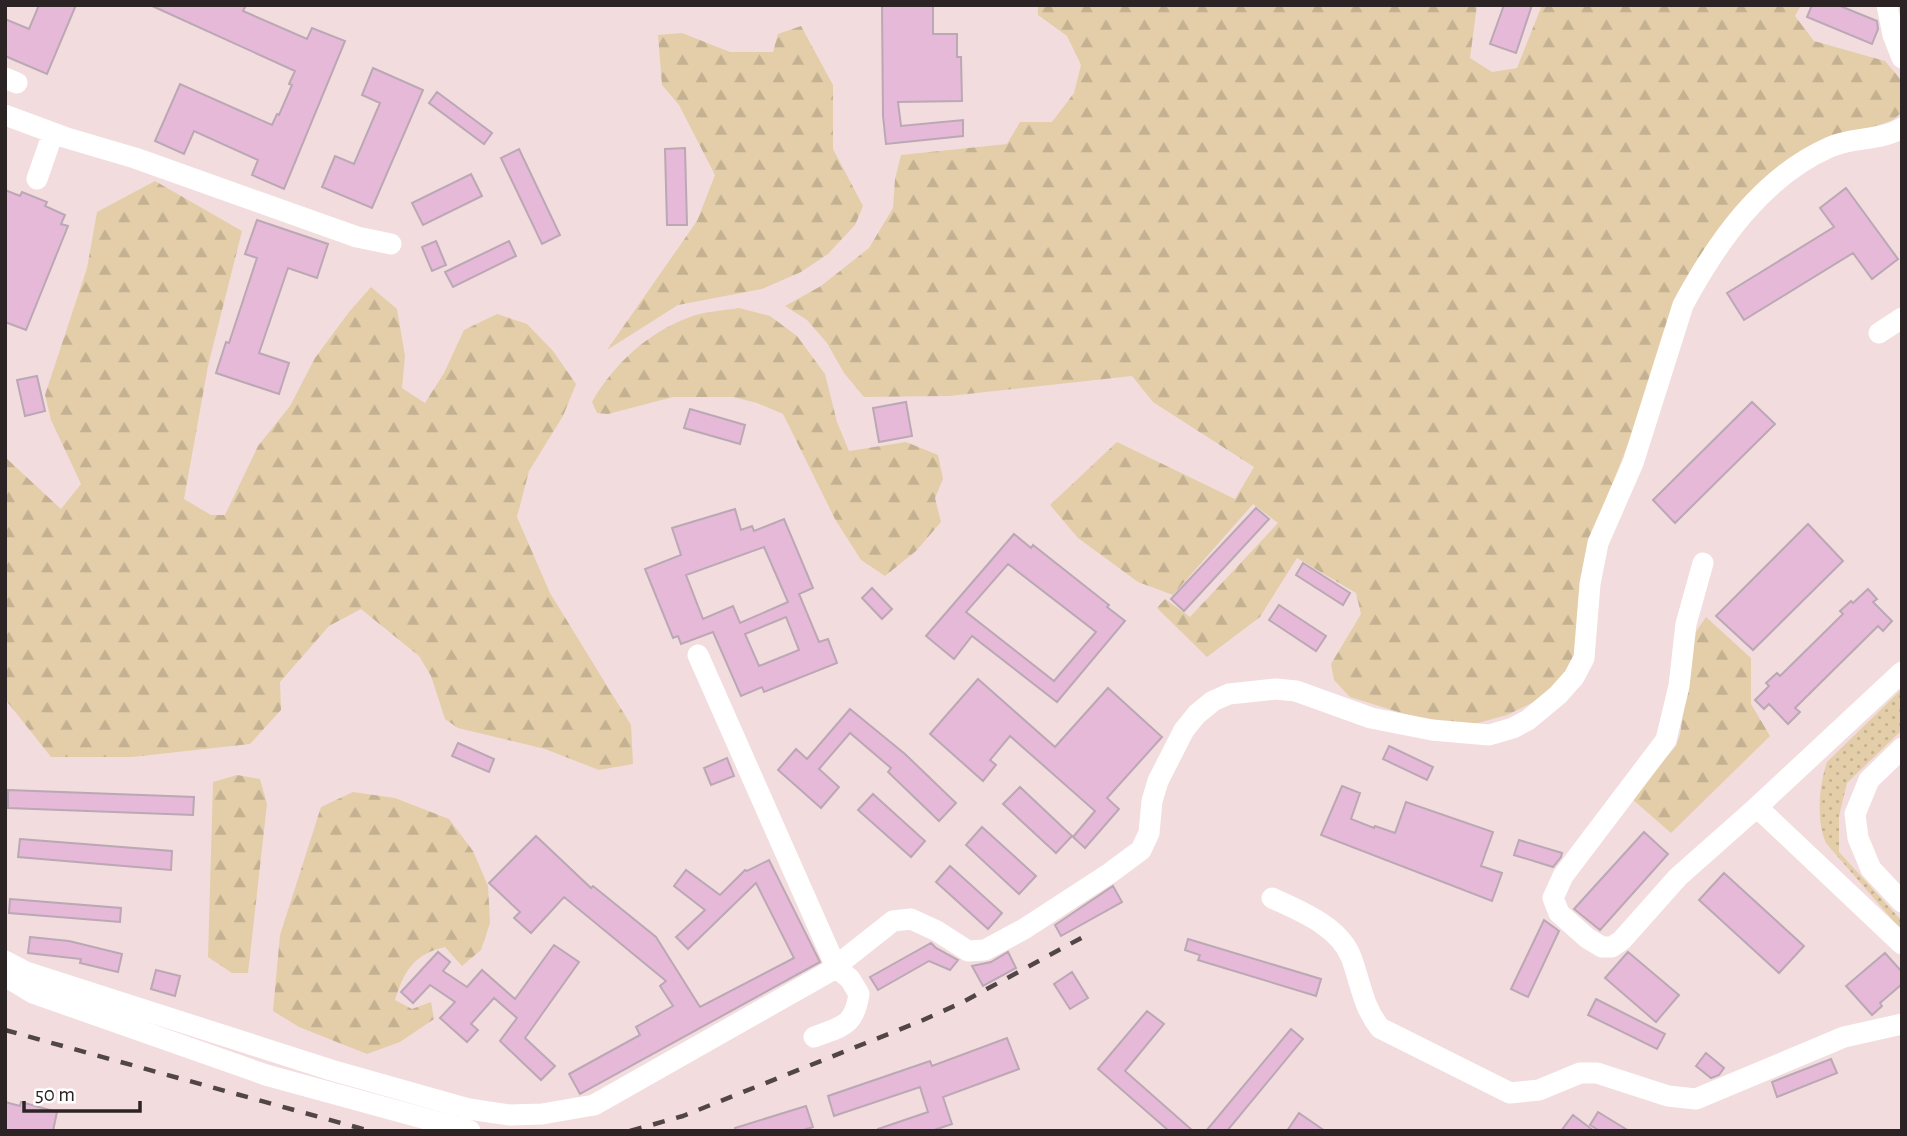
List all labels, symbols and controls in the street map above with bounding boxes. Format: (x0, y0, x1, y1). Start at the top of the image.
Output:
scale bar (24, 1070, 140, 1114)
text: 50 m (35, 1084, 75, 1105)

